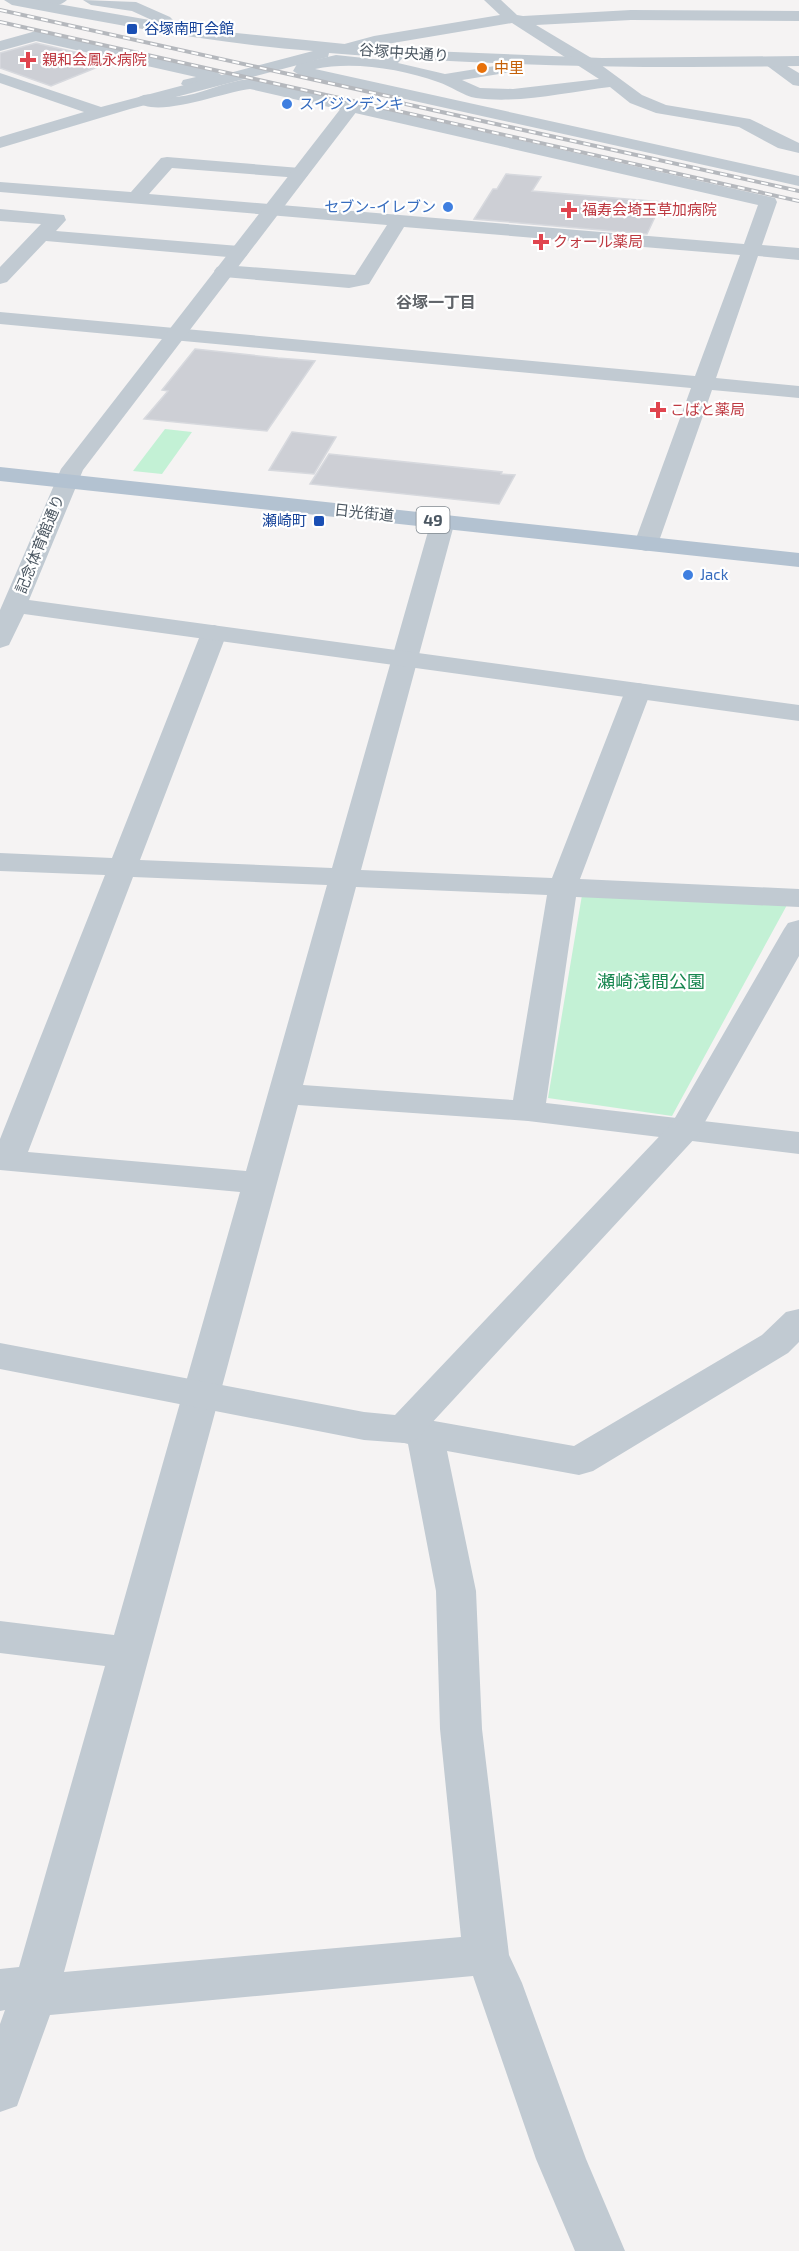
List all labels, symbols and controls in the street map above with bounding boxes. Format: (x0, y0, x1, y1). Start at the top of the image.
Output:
place label: 谷塚南町会館 (144, 19, 234, 37)
marker: 谷塚南町会館 (125, 22, 139, 36)
street label: 谷塚中央通り (359, 40, 450, 64)
place label: 親和会鳳永病院 (42, 50, 147, 68)
marker: 親和会鳳永病院 (19, 51, 37, 69)
place label: 中里 (494, 58, 524, 76)
marker: 中里 (475, 61, 489, 75)
place label: スイジンデンキ (299, 94, 404, 112)
marker: スイジンデンキ (280, 97, 294, 111)
place label: セブン-イレブン (324, 197, 436, 215)
marker: セブン-イレブン (441, 200, 455, 214)
place label: 福寿会埼玉草加病院 (582, 200, 717, 218)
marker: 福寿会埼玉草加病院 (560, 201, 578, 219)
place label: クォール薬局 (553, 232, 643, 250)
marker: クォール薬局 (534, 235, 548, 249)
district label: 谷塚一丁目 (396, 292, 476, 311)
place label: こばと薬局 (670, 400, 745, 418)
marker: こばと薬局 (651, 403, 665, 417)
street label: 記念体育館通り (11, 492, 67, 596)
street label: 日光街道 (333, 500, 395, 524)
road number: 49 (416, 507, 450, 533)
place label: 瀬崎町 (262, 511, 307, 529)
marker: 瀬崎町 (312, 514, 326, 528)
place label: Jack (700, 565, 729, 583)
marker: Jack (681, 568, 695, 582)
park label: 瀬崎浅間公園 (597, 970, 705, 992)

